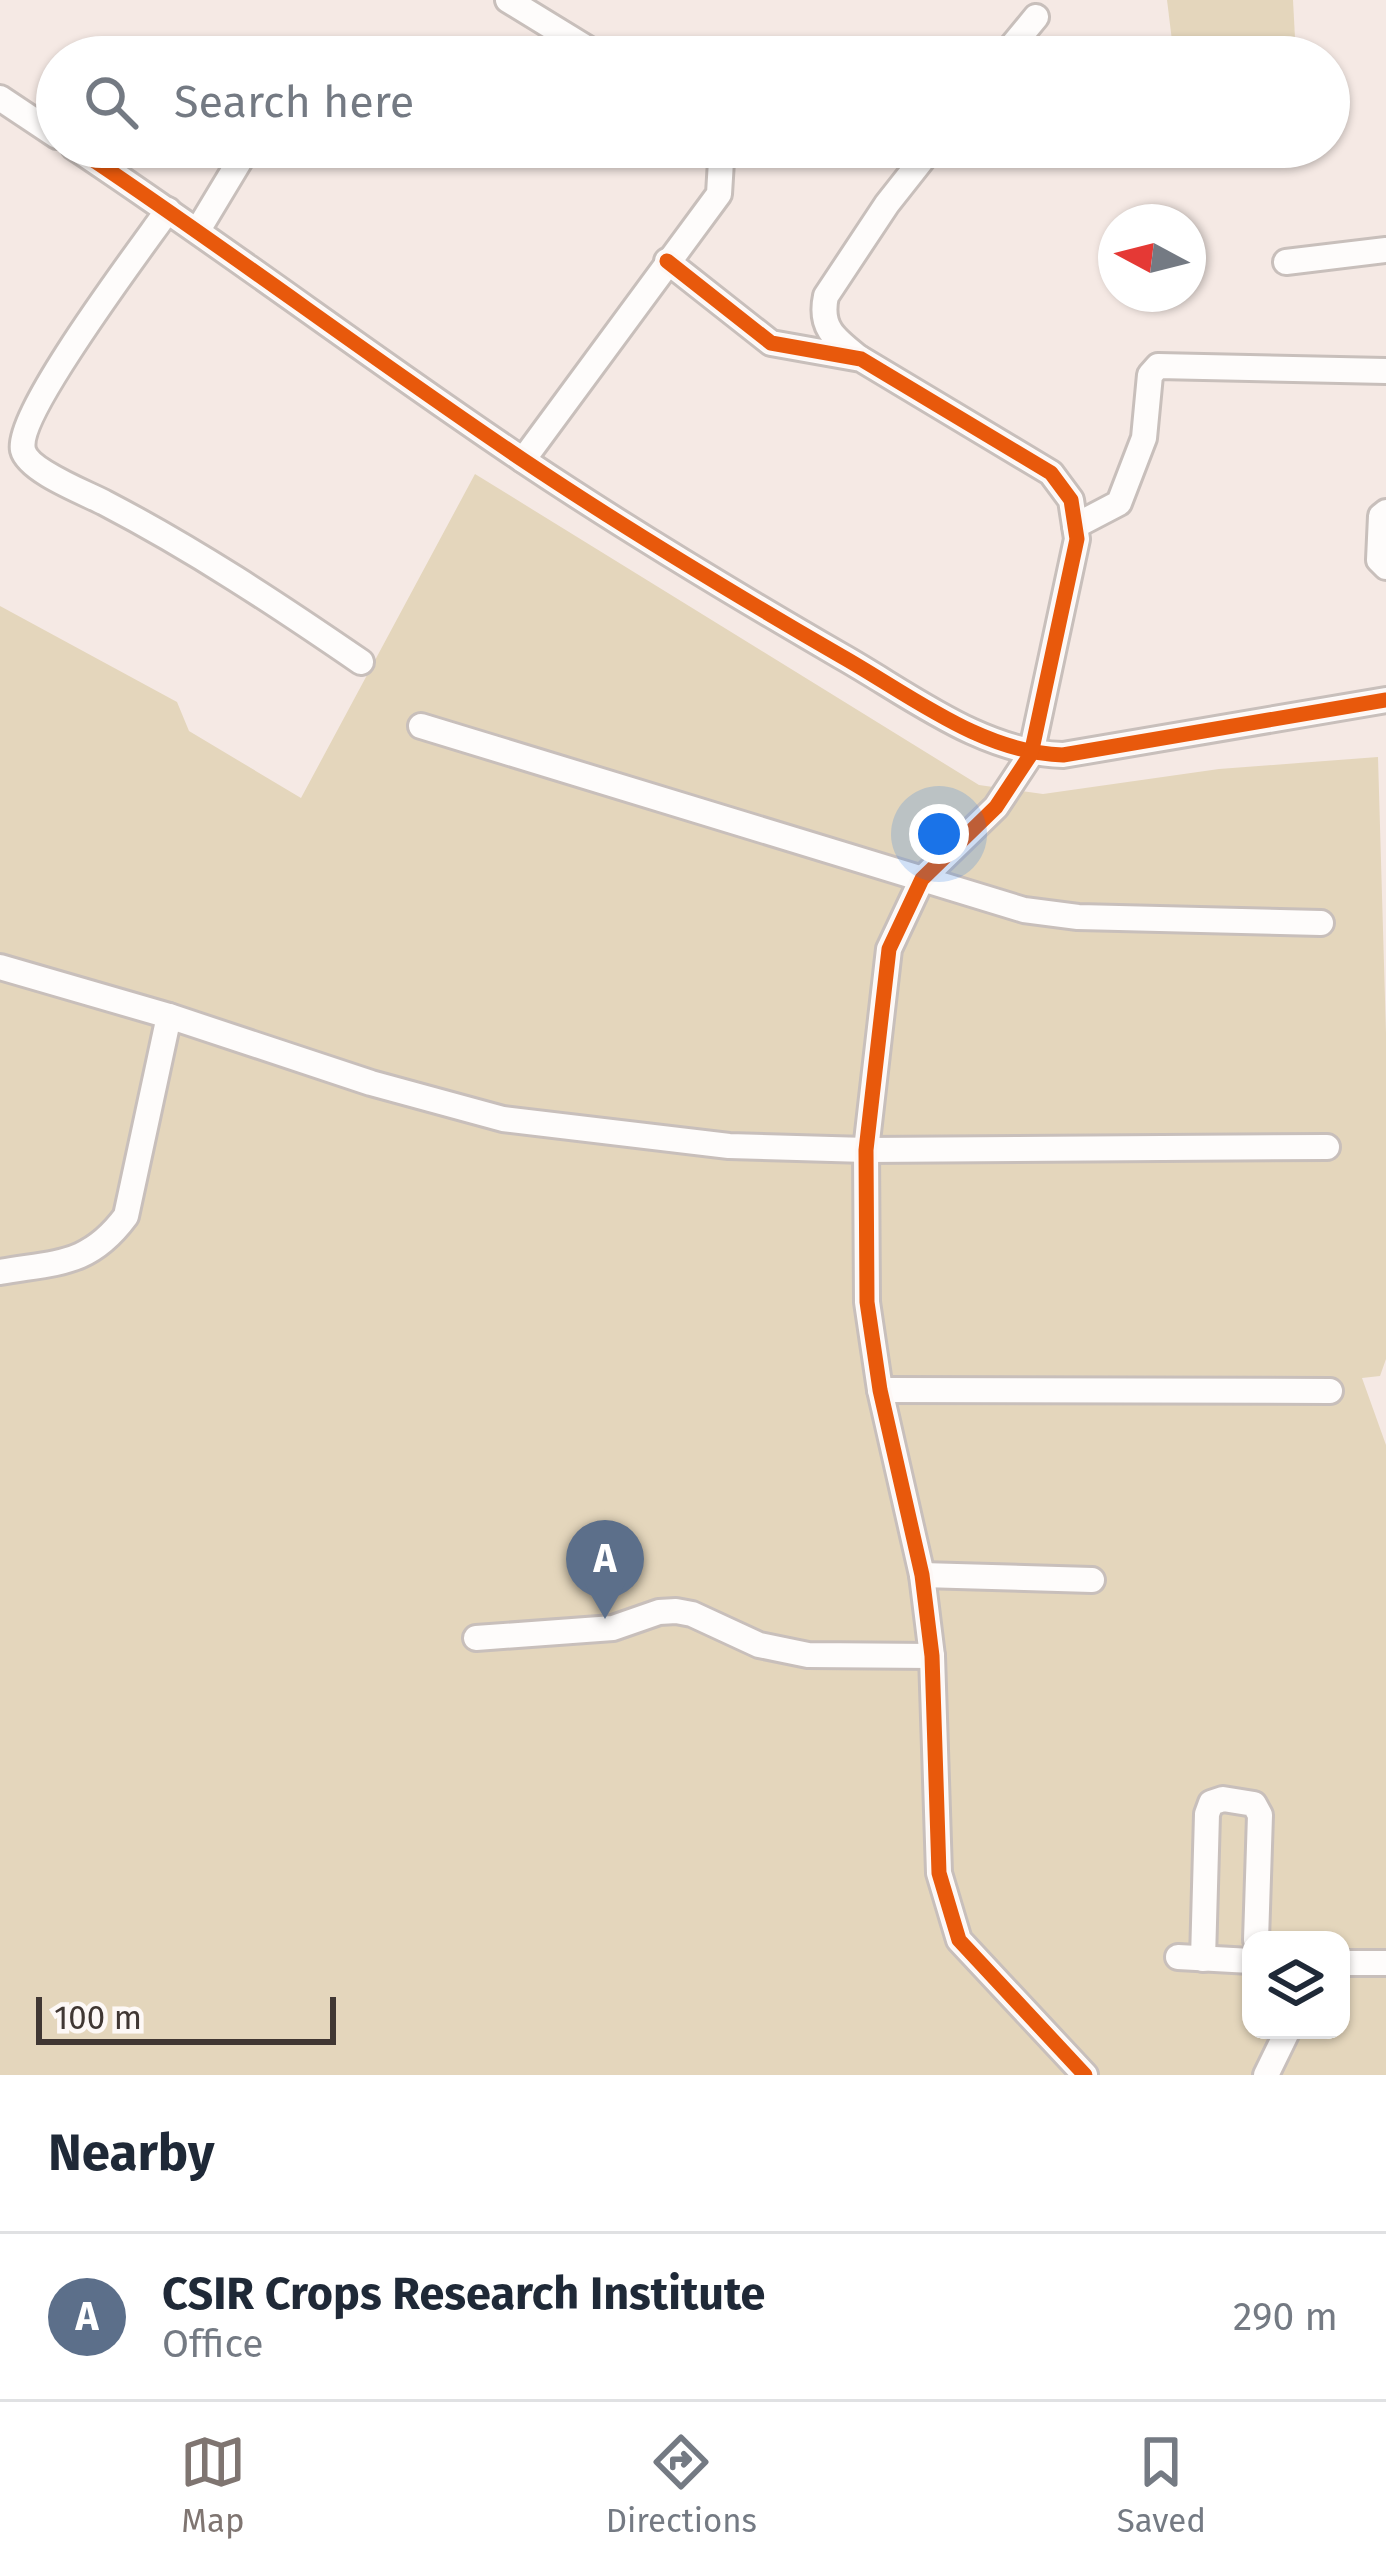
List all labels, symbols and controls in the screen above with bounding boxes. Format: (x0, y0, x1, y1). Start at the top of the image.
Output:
search box (36, 36, 1350, 168)
icon: search (78, 69, 144, 135)
text: Search here (174, 75, 414, 129)
north arrow (1098, 204, 1206, 312)
your location (909, 804, 969, 864)
pin: A (566, 1520, 644, 1619)
map controls (1242, 1931, 1350, 2039)
button: layers (1242, 1931, 1350, 2039)
scale bar (36, 1991, 336, 2044)
text: 100 m (54, 1998, 142, 2038)
text: Nearby (48, 2122, 214, 2184)
text: CSIR Crops Research Institute (162, 2267, 765, 2321)
text: A (75, 2294, 99, 2340)
text: 290 m (1233, 2294, 1338, 2340)
text: Office (162, 2321, 264, 2367)
tab: Map (180, 2429, 246, 2541)
tab: Directions (606, 2429, 757, 2541)
tab: Saved (1117, 2429, 1206, 2541)

